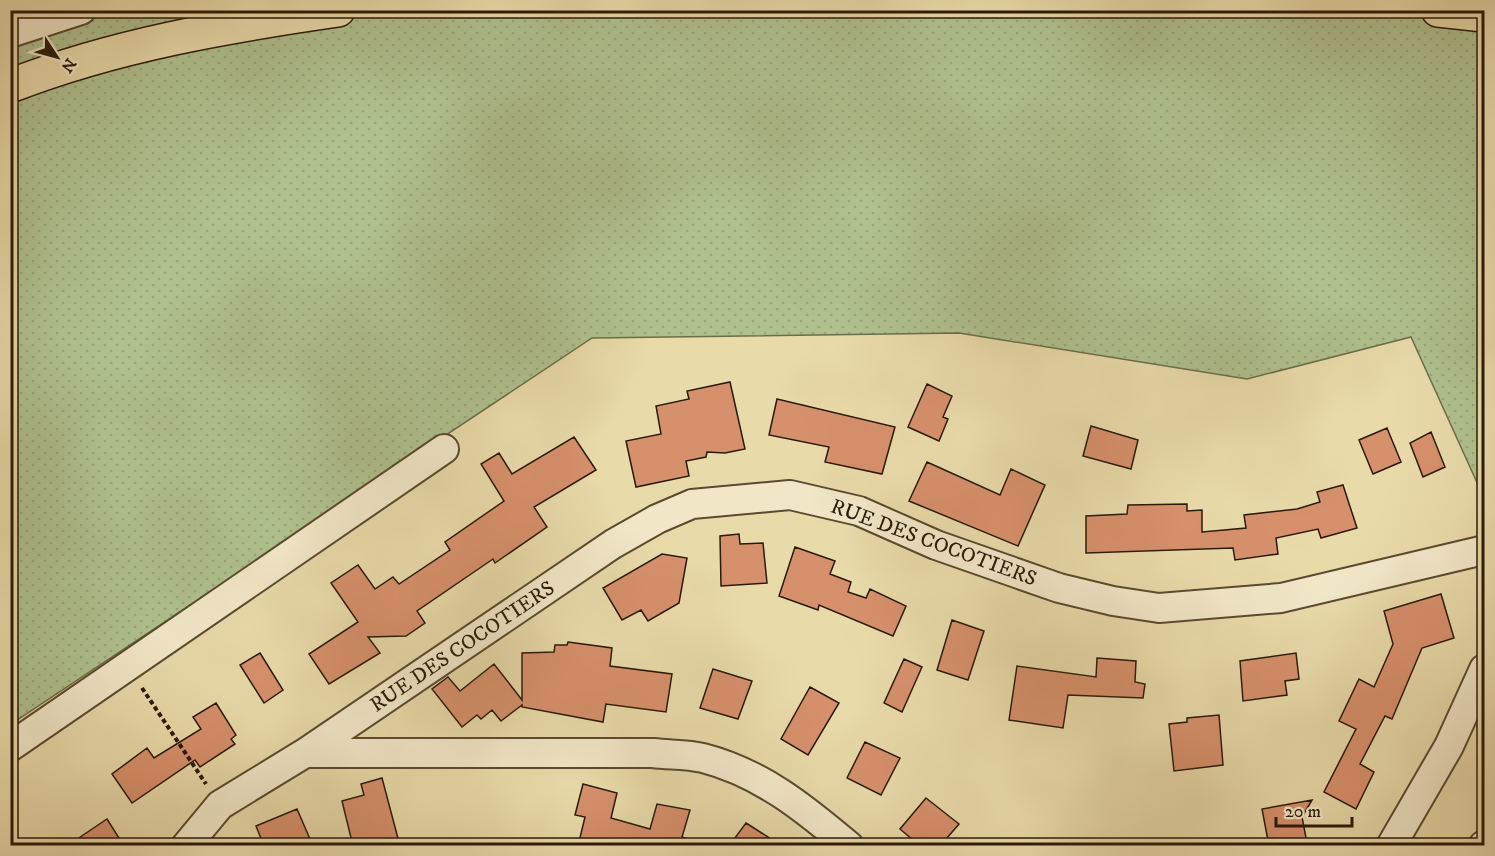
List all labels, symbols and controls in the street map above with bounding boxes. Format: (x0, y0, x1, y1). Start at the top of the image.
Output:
north arrow (27, 27, 87, 87)
text: N (56, 54, 80, 76)
street label: RUE DES COCOTIERS (827, 494, 1040, 592)
street label: RUE DES COCOTIERS (365, 575, 560, 718)
scale bar (1276, 790, 1352, 828)
text: 20 m (1285, 801, 1321, 823)

